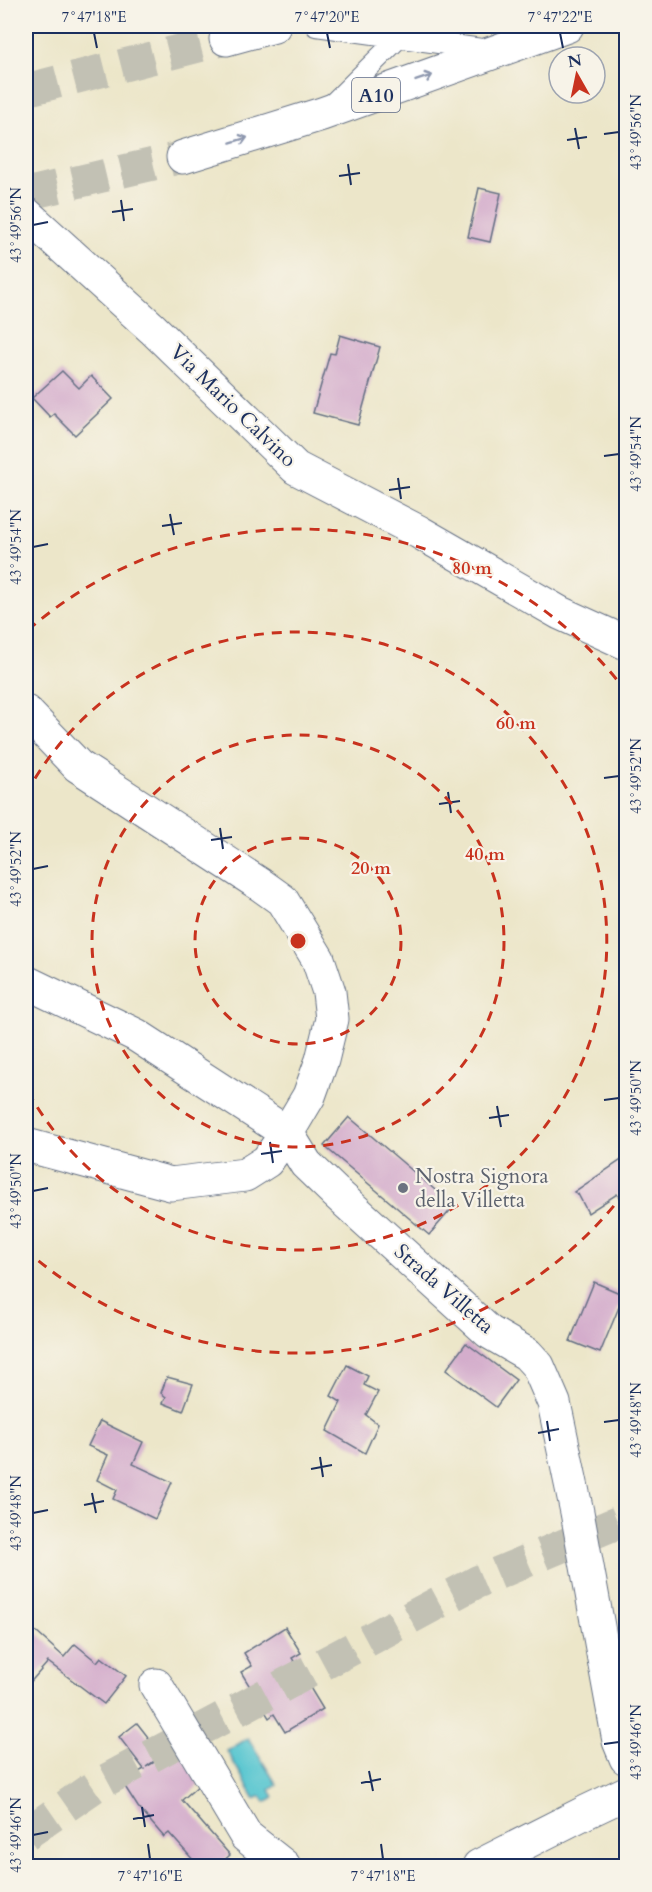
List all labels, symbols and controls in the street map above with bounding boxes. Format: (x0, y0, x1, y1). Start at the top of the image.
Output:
text: 7°47'18"E (62, 7, 126, 27)
text: 7°47'20"E (295, 7, 359, 27)
text: 7°47'22"E (528, 7, 592, 27)
north arrow (547, 45, 607, 105)
text: N (566, 49, 583, 73)
one-way arrow (414, 71, 433, 82)
road number: A10 (352, 78, 400, 112)
text: 43°49'56"N (626, 94, 646, 170)
one-way arrow (229, 133, 248, 144)
text: 43°49'56"N (6, 187, 26, 263)
street label: Via Mario Calvino (163, 338, 303, 474)
text: 43°49'54"N (626, 416, 646, 492)
text: 43°49'54"N (6, 509, 26, 585)
text: 80 m (452, 556, 492, 581)
text: 60 m (496, 711, 536, 736)
text: 43°49'52"N (626, 738, 646, 814)
text: 43°49'52"N (6, 831, 26, 907)
text: 40 m (465, 842, 505, 867)
text: 20 m (351, 856, 391, 881)
centre of rings (288, 931, 308, 951)
text: 43°49'50"N (626, 1060, 646, 1136)
text: 43°49'50"N (6, 1153, 26, 1229)
place label: Nostra Signora della Villetta (415, 1162, 549, 1215)
marker: Nostra Signora della Villetta (396, 1181, 410, 1195)
street label: Strada Villetta (388, 1237, 500, 1341)
text: 43°49'48"N (626, 1382, 646, 1458)
text: 43°49'48"N (6, 1475, 26, 1551)
text: 43°49'46"N (626, 1704, 646, 1780)
text: 43°49'46"N (6, 1797, 26, 1873)
text: 7°47'16"E (118, 1866, 182, 1886)
text: 7°47'18"E (351, 1866, 415, 1886)

